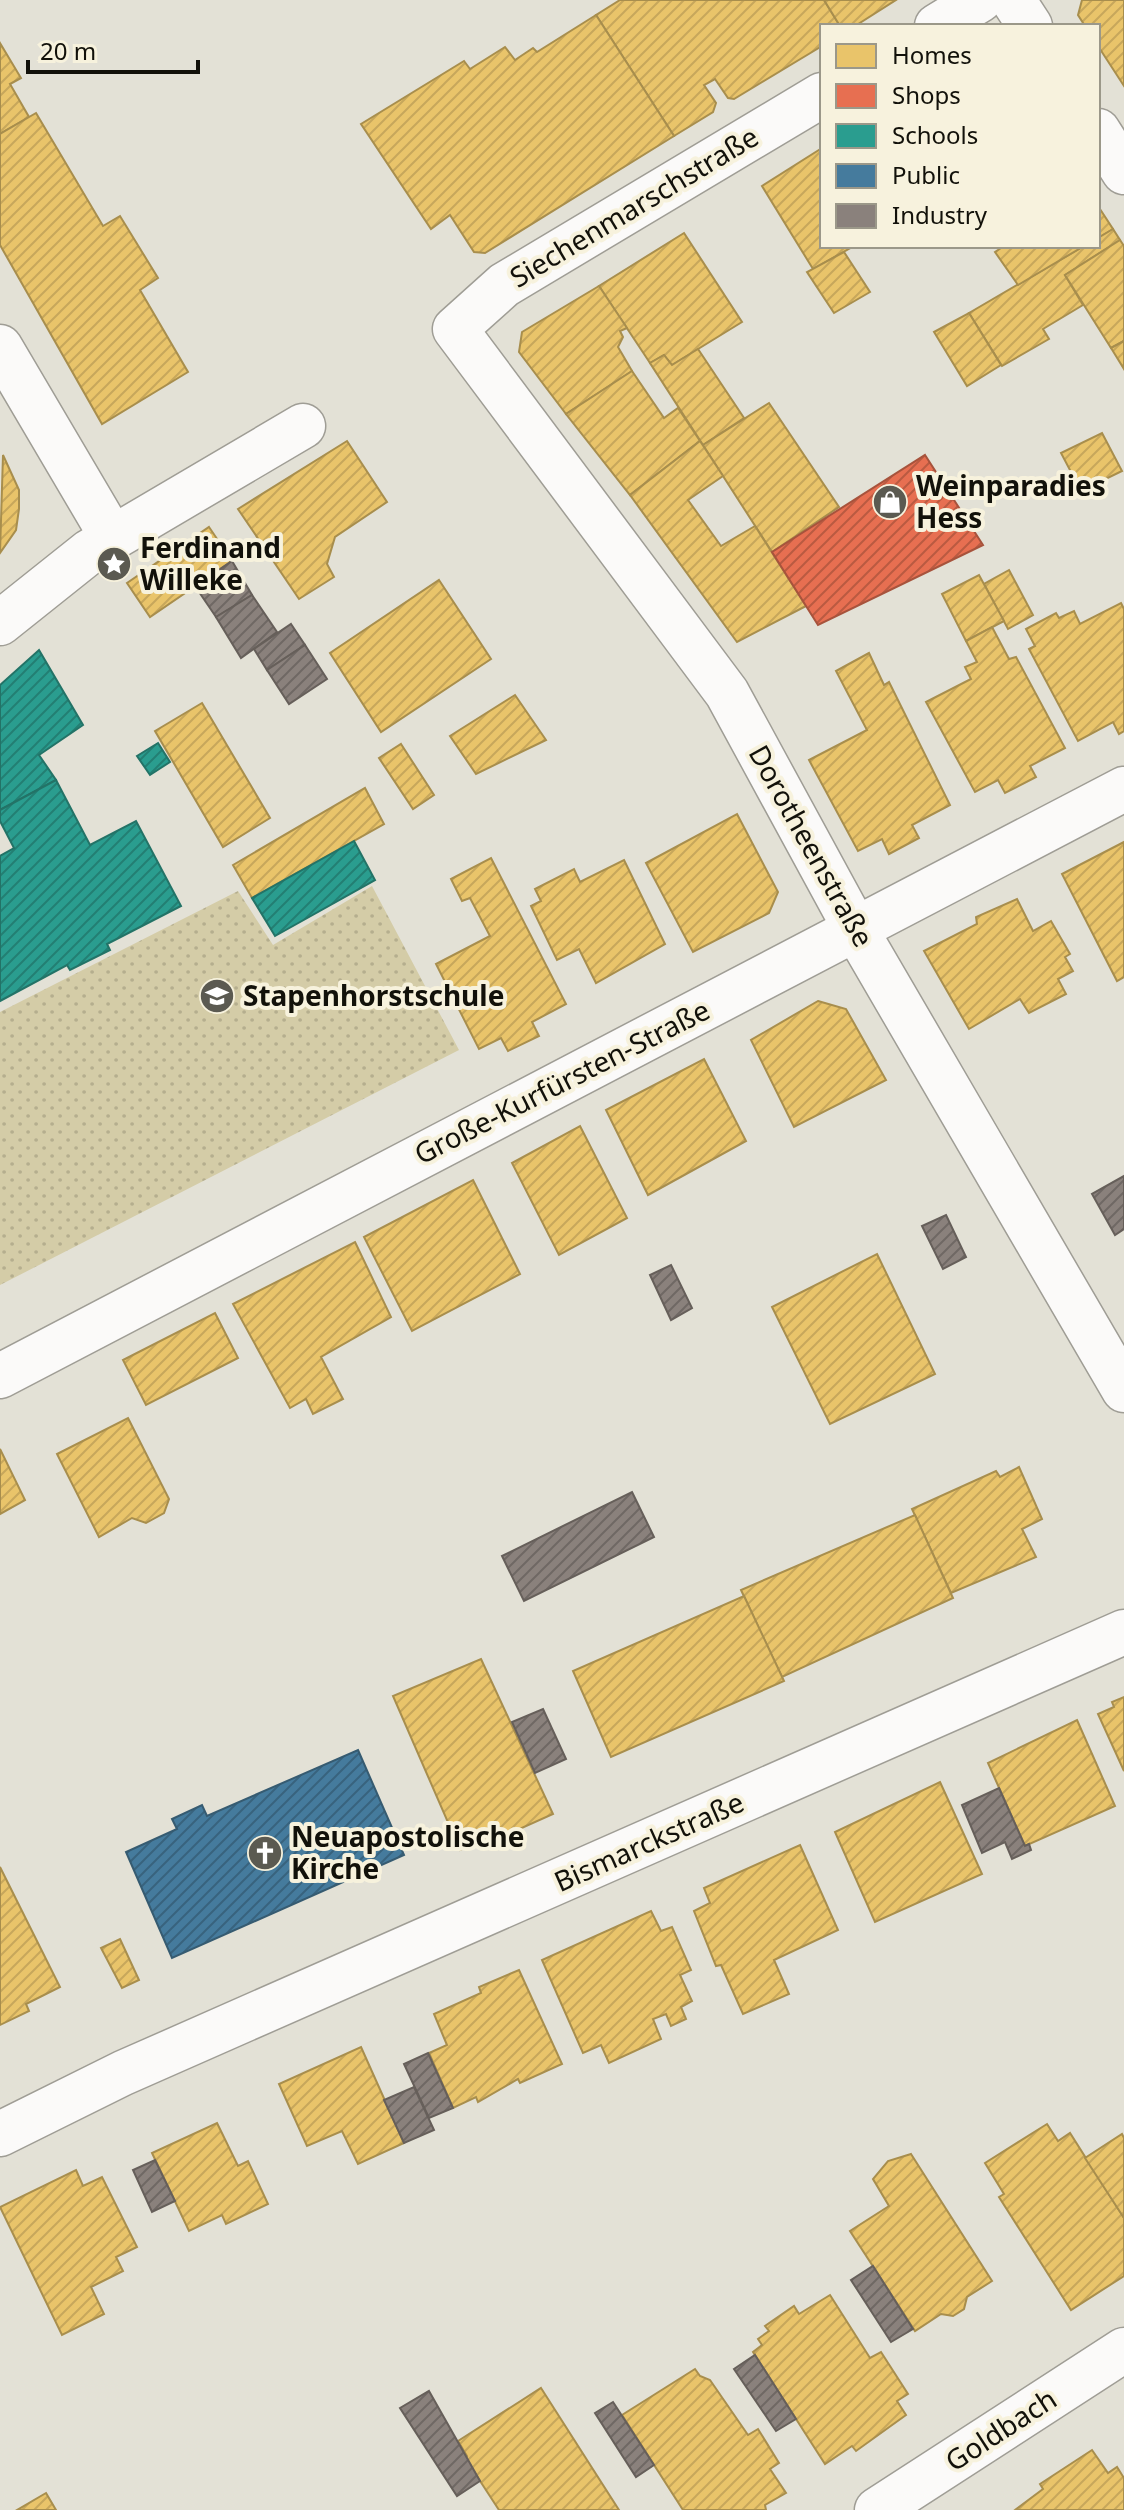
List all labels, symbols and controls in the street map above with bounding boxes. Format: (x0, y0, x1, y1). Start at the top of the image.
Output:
scale bar (28, 24, 198, 74)
legend (820, 24, 1100, 248)
text: 20 m (40, 34, 96, 67)
text: Homes (892, 38, 972, 71)
text: Shops (892, 78, 961, 111)
street label: Siechenmarschstraße (502, 117, 765, 295)
text: Schools (892, 118, 978, 151)
text: Public (892, 158, 960, 191)
text: Industry (892, 198, 988, 231)
place label: Weinparadies Hess (916, 466, 1106, 536)
shop icon: Weinparadies Hess (871, 483, 909, 521)
place label: Ferdinand Willeke (140, 528, 281, 598)
place icon: Ferdinand Willeke (95, 545, 133, 583)
street label: Dorotheenstraße (741, 738, 883, 953)
place label: Stapenhorstschule (243, 976, 504, 1014)
school or university icon: Stapenhorstschule (198, 977, 236, 1015)
street label: Große-Kurfürsten-Straße (407, 990, 716, 1172)
street label: Bismarckstraße (548, 1782, 749, 1900)
place label: Neuapostolische Kirche (291, 1817, 525, 1887)
church icon: Neuapostolische Kirche (246, 1834, 284, 1872)
street label: Goldbach (938, 2379, 1063, 2479)

